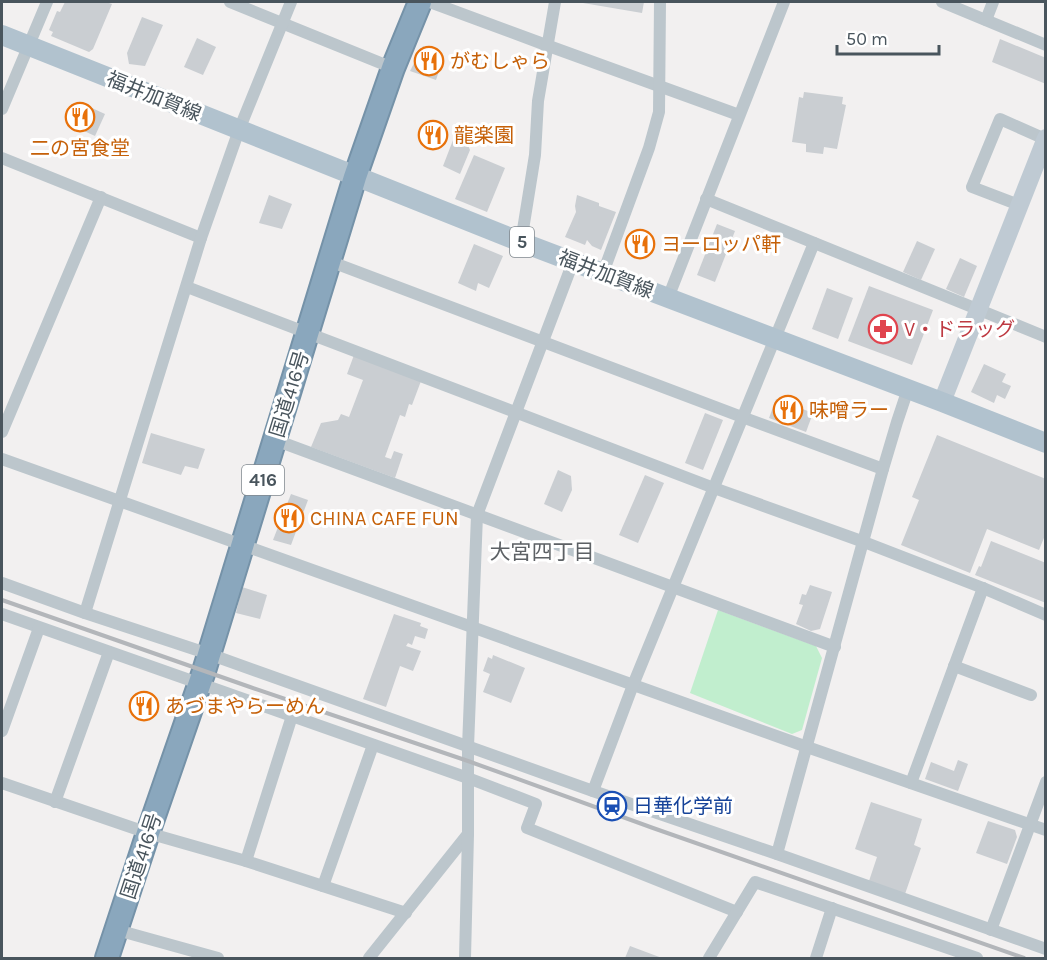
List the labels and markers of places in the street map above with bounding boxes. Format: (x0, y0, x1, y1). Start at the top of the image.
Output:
restaurant icon: がむしゃら (413, 45, 445, 77)
place label: がむしゃら (450, 50, 550, 73)
restaurant icon: 二の宮食堂 (64, 101, 96, 133)
restaurant icon: 龍楽園 (417, 119, 449, 151)
place label: 龍楽園 (454, 124, 514, 147)
place label: 二の宮食堂 (30, 137, 130, 160)
restaurant icon: ヨーロッパ軒 (624, 228, 656, 260)
place label: ヨーロッパ軒 (661, 233, 781, 256)
pharmacy icon: V・ドラッグ (867, 313, 899, 345)
place label: V・ドラッグ (904, 318, 1015, 341)
restaurant icon: 味噌ラー (772, 394, 804, 426)
place label: 味噌ラー (809, 399, 889, 422)
restaurant icon: CHINA CAFE FUN (273, 502, 305, 534)
place label: CHINA CAFE FUN (310, 507, 459, 530)
restaurant icon: あづまやらーめん (128, 690, 160, 722)
place label: あづまやらーめん (165, 695, 325, 718)
station icon: 日華化学前 (596, 790, 628, 822)
place label: 日華化学前 (633, 795, 733, 818)

